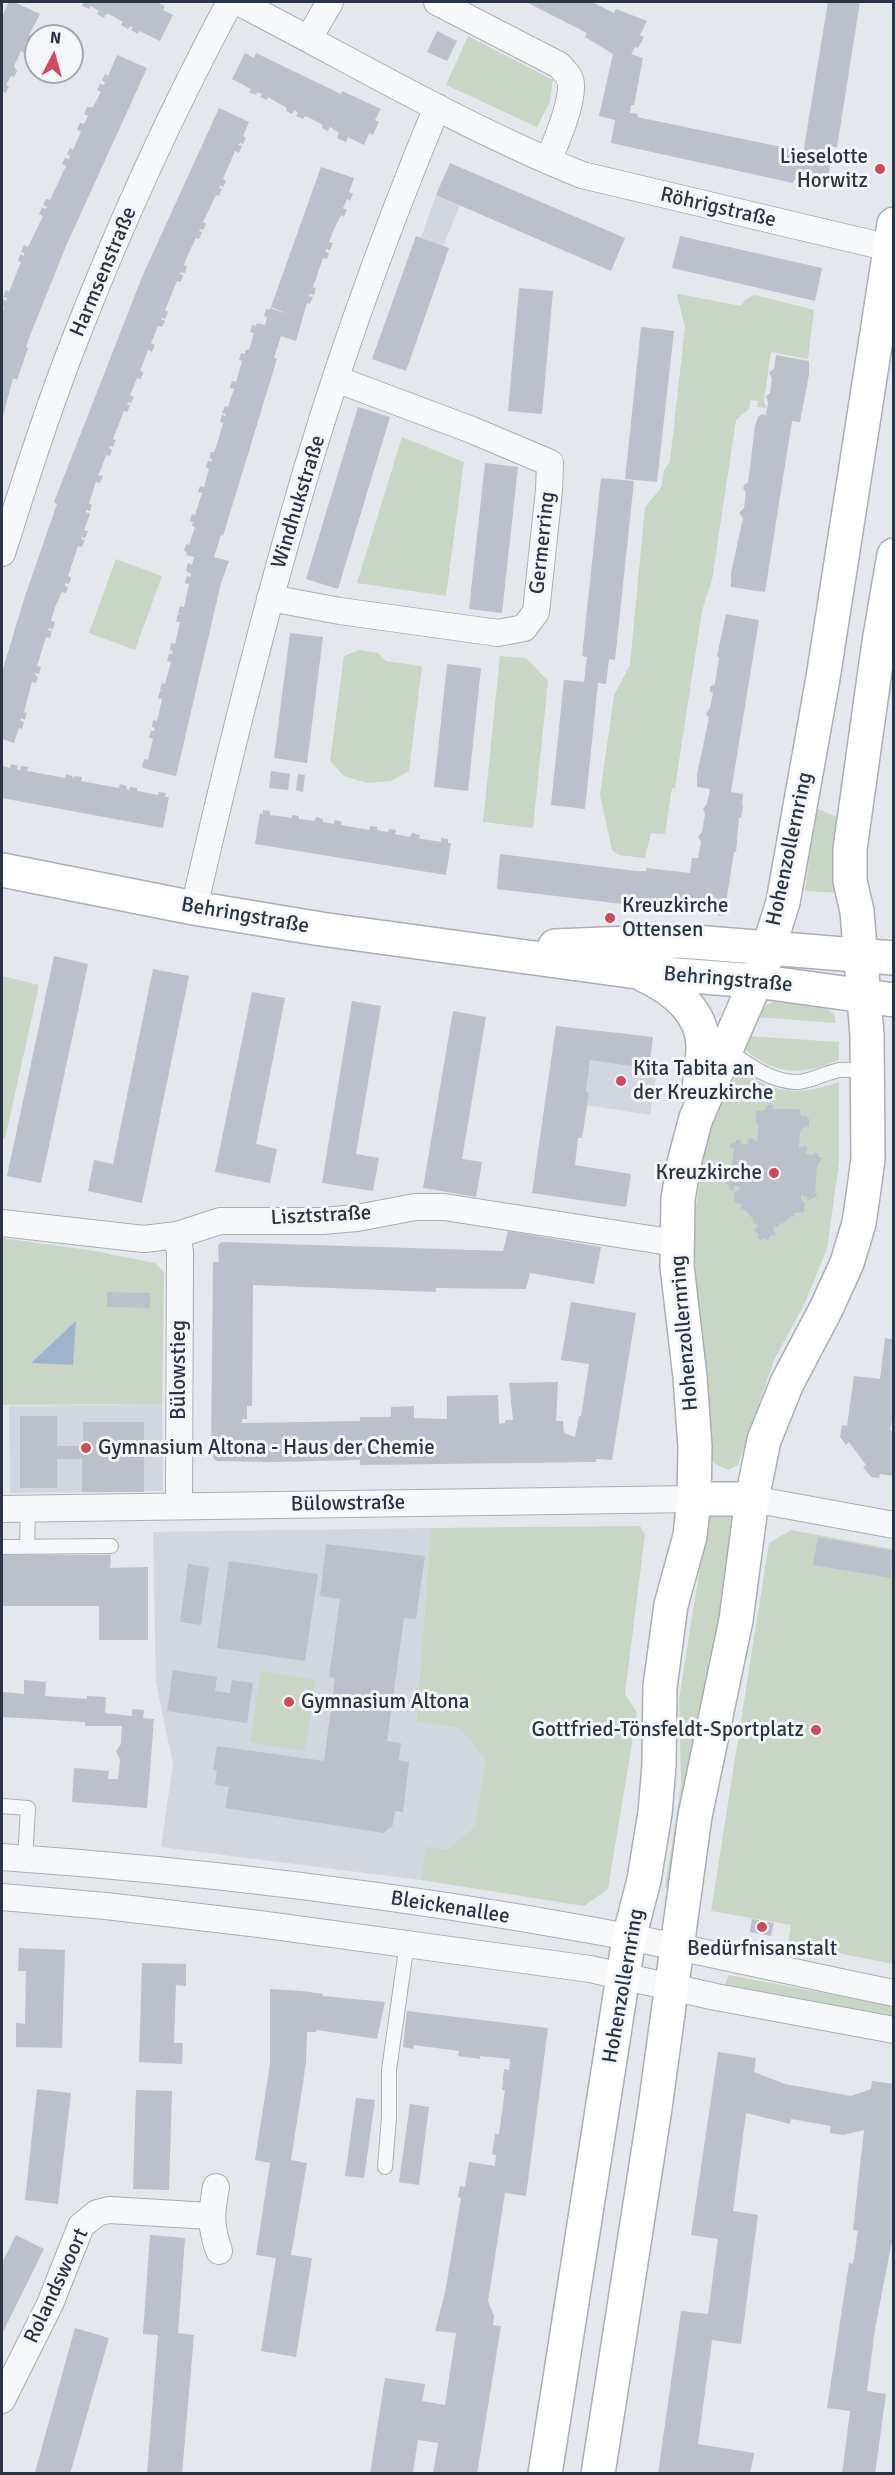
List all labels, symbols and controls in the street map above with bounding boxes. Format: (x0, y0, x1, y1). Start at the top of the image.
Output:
north arrow (24, 24, 84, 84)
text: N (49, 28, 62, 49)
place label: Lieselotte Horwitz (780, 144, 868, 194)
marker: Lieselotte Horwitz (873, 162, 887, 176)
street label: Röhrigstraße (658, 182, 778, 234)
street label: Harmsenstraße (65, 203, 143, 341)
street label: Windhukstraße (267, 432, 331, 572)
street label: Germerring (525, 490, 561, 596)
street label: Hohenzollernring (761, 770, 819, 928)
street label: Behringstraße (179, 892, 311, 940)
place label: Kreuzkirche Ottensen (622, 893, 728, 943)
marker: Kreuzkirche Ottensen (603, 911, 617, 925)
street label: Behringstraße (662, 962, 794, 998)
place label: Kita Tabita an der Kreuzkirche (633, 1056, 773, 1106)
marker: Kita Tabita an der Kreuzkirche (614, 1074, 628, 1088)
place label: Kreuzkirche (656, 1160, 762, 1186)
marker: Kreuzkirche (767, 1166, 781, 1180)
street label: Lisztstraße (270, 1201, 372, 1231)
street label: Hohenzollernring (666, 1254, 704, 1412)
street label: Bülowstieg (166, 1320, 192, 1420)
place label: Gymnasium Altona - Haus der Chemie (98, 1435, 435, 1461)
marker: Gymnasium Altona - Haus der Chemie (79, 1441, 93, 1455)
street label: Bülowstraße (291, 1490, 405, 1518)
place label: Gymnasium Altona (301, 1689, 469, 1715)
marker: Gymnasium Altona (282, 1695, 296, 1709)
place label: Gottfried-Tönsfeldt-Sportplatz (531, 1717, 804, 1743)
marker: Gottfried-Tönsfeldt-Sportplatz (809, 1723, 823, 1737)
street label: Bleickenallee (389, 1886, 511, 1930)
street label: Hohenzollernring (598, 1907, 650, 2065)
marker: Bedürfnisanstalt (755, 1920, 769, 1934)
place label: Bedürfnisanstalt (687, 1936, 837, 1962)
street label: Rolandswoort (19, 2224, 95, 2348)

